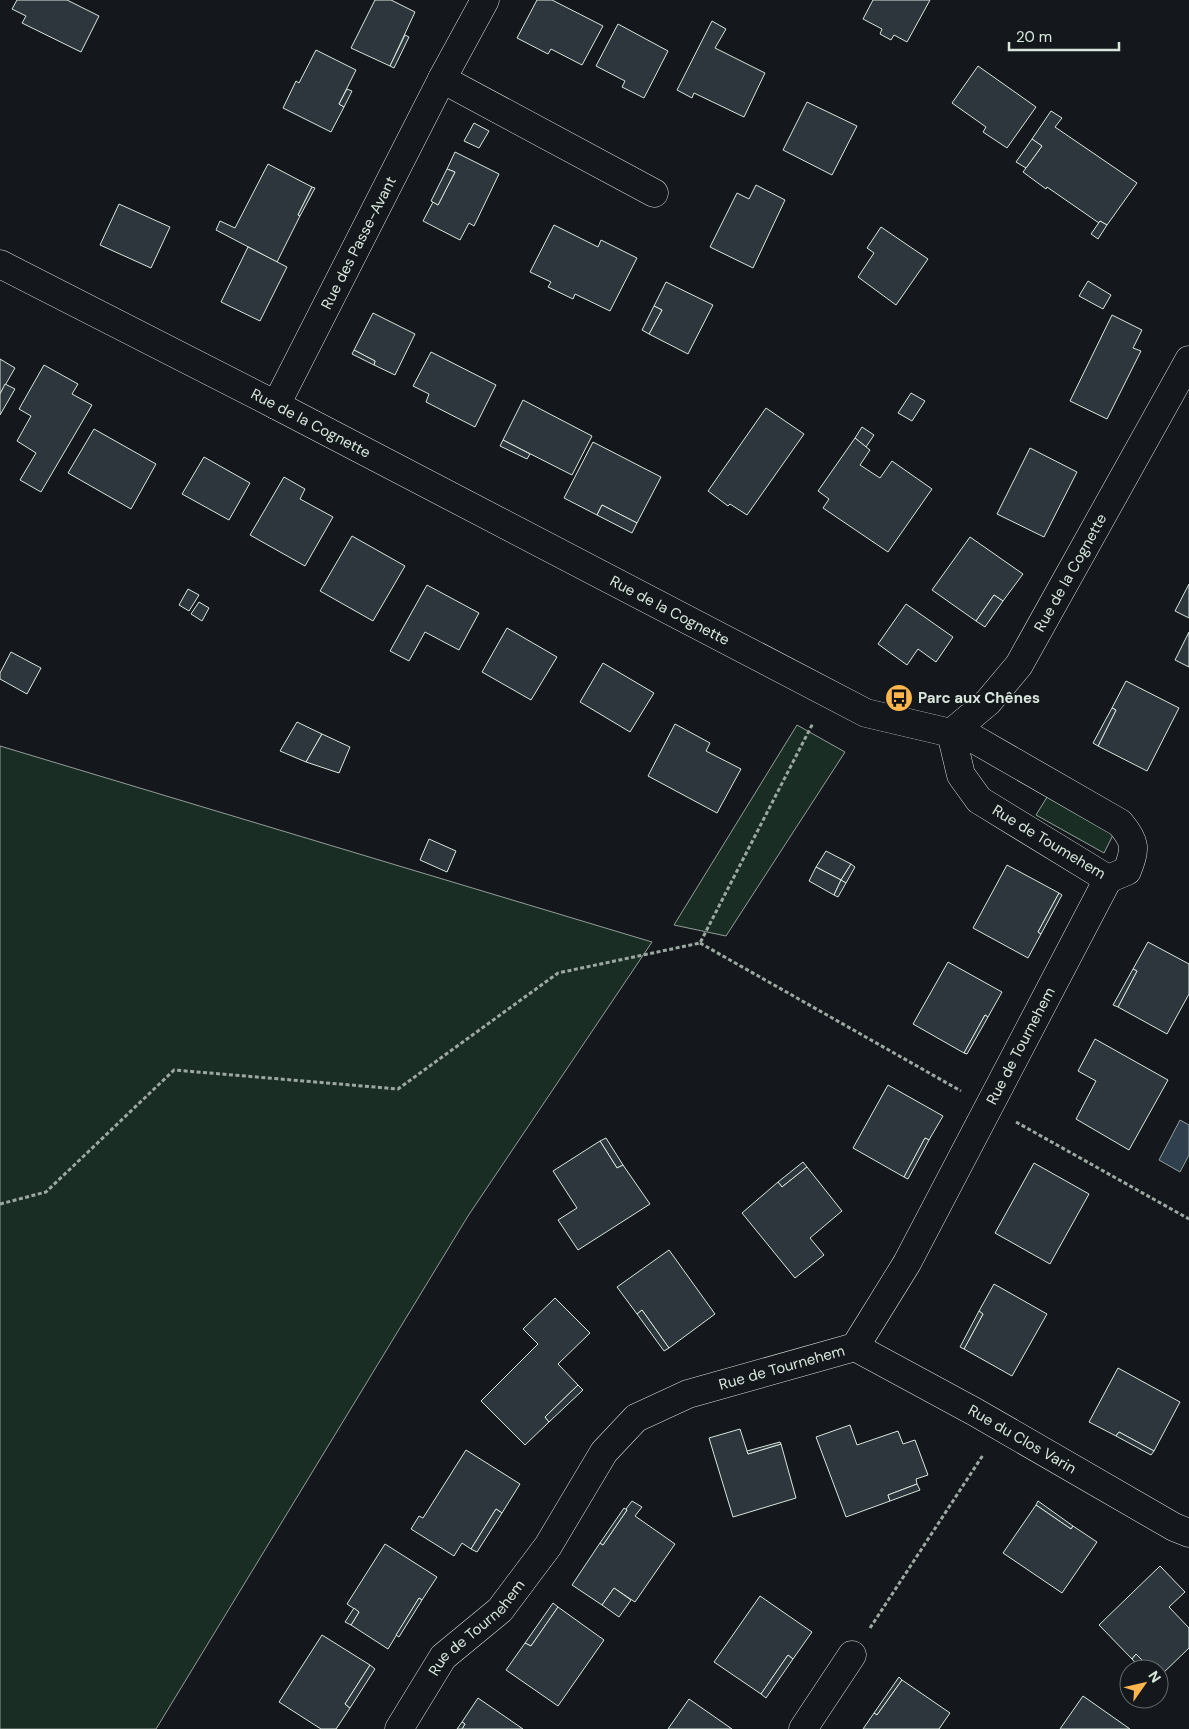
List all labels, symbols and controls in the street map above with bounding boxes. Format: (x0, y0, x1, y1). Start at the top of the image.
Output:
scale bar (1009, 20, 1119, 52)
text: 20 m (1016, 27, 1052, 47)
street label: Rue des Passe-Avant (316, 173, 401, 313)
street label: Rue de la Cognette (247, 384, 374, 463)
street label: Rue de la Cognette (1030, 510, 1111, 635)
street label: Rue de la Cognette (606, 571, 733, 650)
bus stop icon: Parc aux Chênes (884, 683, 914, 713)
place label: Parc aux Chênes (918, 688, 1040, 708)
street label: Rue de Toumehem (989, 800, 1109, 884)
street label: Rue de Tournehem (982, 984, 1060, 1108)
street label: Rue de Tournehem (717, 1340, 847, 1395)
street label: Rue du Clos Varin (965, 1400, 1080, 1478)
street label: Rue de Tournehem (424, 1575, 529, 1680)
north arrow (1119, 1659, 1169, 1709)
text: N (1144, 1667, 1165, 1686)

